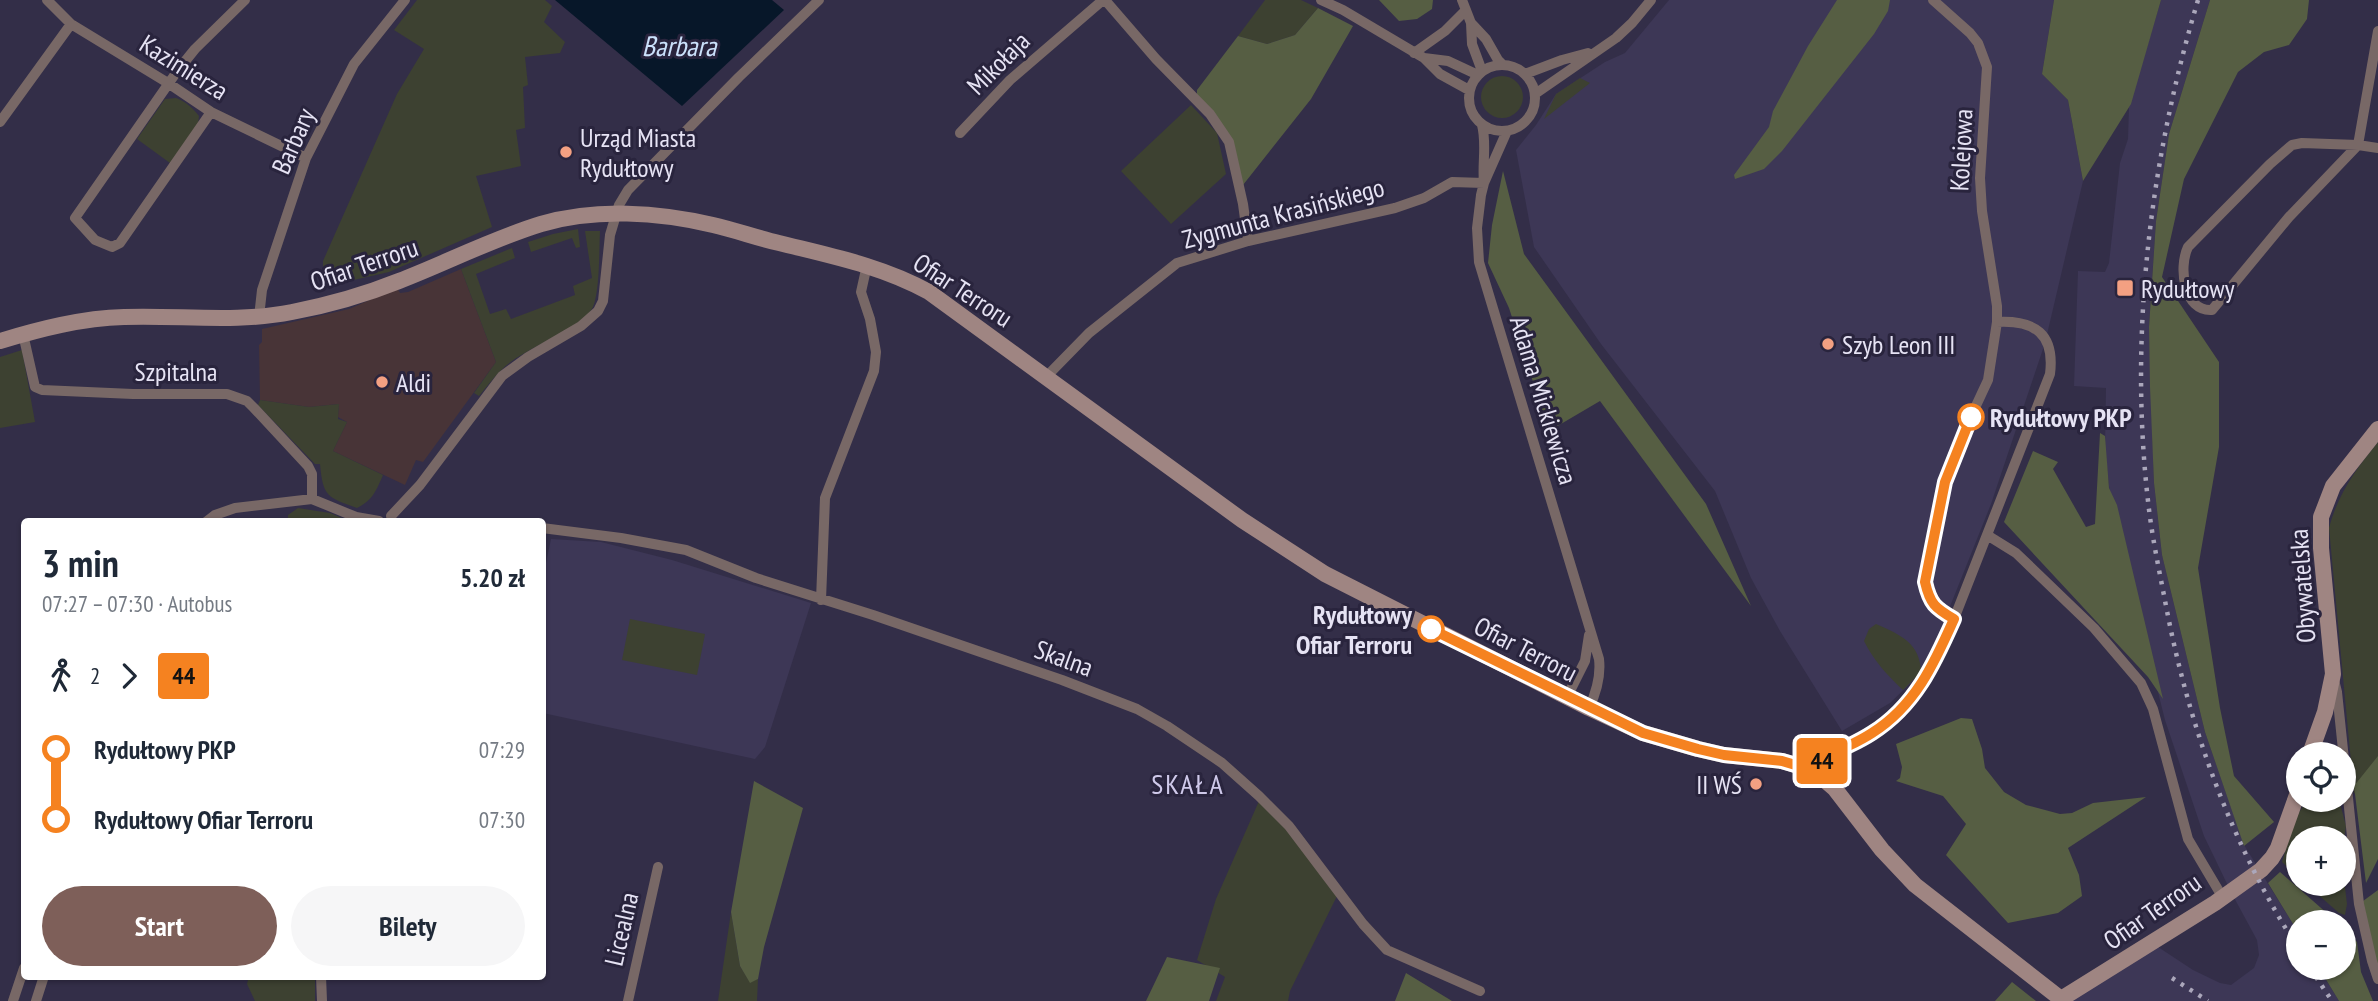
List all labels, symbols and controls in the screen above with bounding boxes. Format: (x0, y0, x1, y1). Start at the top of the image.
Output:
street label: Mikołaja (960, 25, 1036, 101)
street label: Kazimierza (134, 27, 234, 107)
water label: Barbara (642, 27, 718, 64)
street label: Barbary (264, 103, 322, 179)
street label: Kolejowa (1942, 108, 1980, 192)
place label: Urząd Miasta Rydułtowy (580, 121, 696, 184)
marker: Urząd Miasta Rydułtowy (558, 144, 574, 160)
street label: Zygmunta Krasińskiego (1178, 170, 1388, 256)
street label: Ofiar Terroru (306, 230, 422, 298)
street label: Ofiar Terroru (907, 246, 1019, 334)
place label: Rydułtowy (2141, 272, 2235, 305)
marker: Rydułtowy (2115, 278, 2135, 298)
street label: Adama Mickiewicza (1503, 312, 1585, 488)
place label: Szyb Leon III (1842, 328, 1955, 361)
marker: Szyb Leon III (1820, 336, 1836, 352)
street label: Szpitalna (135, 355, 217, 388)
place label: Aldi (396, 366, 431, 399)
marker: Aldi (374, 374, 390, 390)
place label: Rydułtowy PKP (1990, 401, 2132, 434)
marker: Rydułtowy PKP (1958, 404, 1984, 430)
street label: Obywatelska (2282, 528, 2322, 644)
text: 3 min (42, 538, 119, 587)
text: 5.20 zł (460, 561, 525, 594)
text: 07:27 – 07:30 · Autobus (42, 589, 232, 618)
place label: Rydułtowy Ofiar Terroru (1296, 598, 1413, 661)
street label: Ofiar Terroru (1469, 609, 1583, 689)
marker: Rydułtowy Ofiar Terroru (1418, 616, 1444, 642)
street label: Skalna (1030, 632, 1098, 684)
icon: walk (42, 657, 80, 695)
icon: forward (110, 657, 148, 695)
text: 44 (172, 660, 195, 691)
text: 2 (90, 661, 100, 690)
text: Rydułtowy PKP (94, 733, 236, 766)
text: 07:29 (479, 735, 525, 764)
line badge: 44 (1790, 738, 1854, 784)
map controls (2286, 742, 2356, 980)
button: locate (2286, 742, 2356, 812)
text: 44 (1811, 745, 1833, 776)
district label: SKAŁA (1151, 765, 1225, 802)
place label: II WŚ (1696, 768, 1742, 801)
marker: II WŚ (1748, 776, 1764, 792)
text: Rydułtowy Ofiar Terroru (94, 803, 313, 836)
text: 07:30 (479, 805, 525, 834)
button: + (2286, 826, 2356, 896)
street label: Ofiar Terroru (2097, 865, 2207, 957)
button: Start (42, 886, 277, 966)
button: Bilety (291, 886, 525, 966)
street label: Licealna (597, 889, 645, 969)
button: − (2286, 910, 2356, 980)

